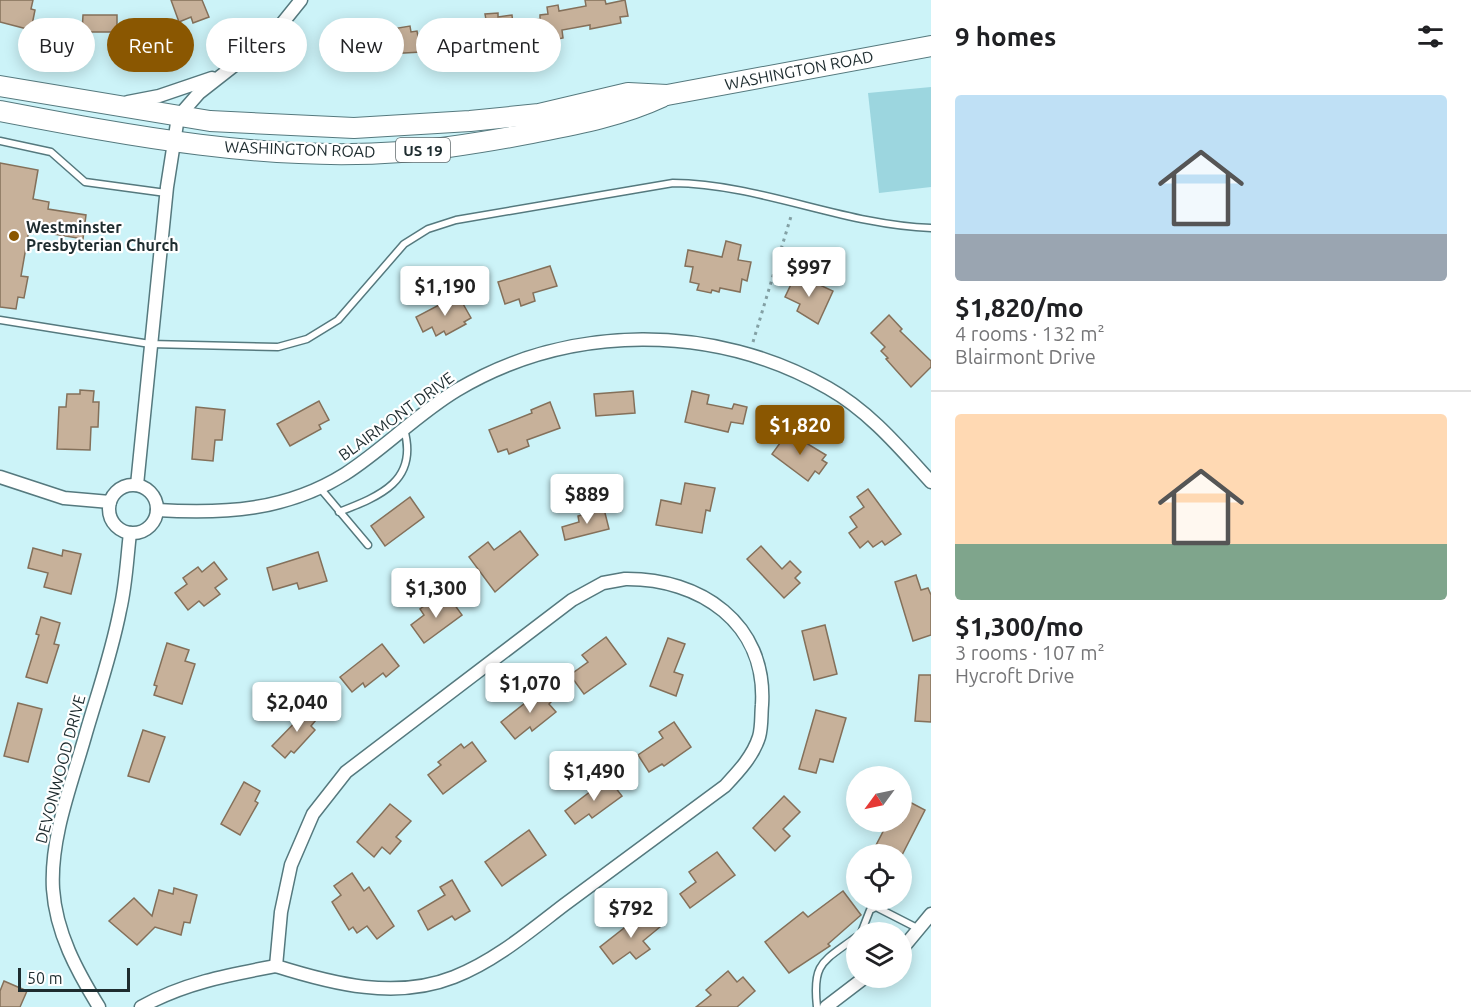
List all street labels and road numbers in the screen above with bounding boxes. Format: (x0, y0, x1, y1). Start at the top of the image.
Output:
street label: WASHINGTON ROAD (723, 47, 875, 93)
street label: WASHINGTON ROAD (224, 137, 376, 161)
road number: US 19 (396, 138, 450, 162)
street label: BLAIRMONT DRIVE (335, 368, 457, 464)
street label: DEVONWOOD DRIVE (31, 693, 89, 845)

